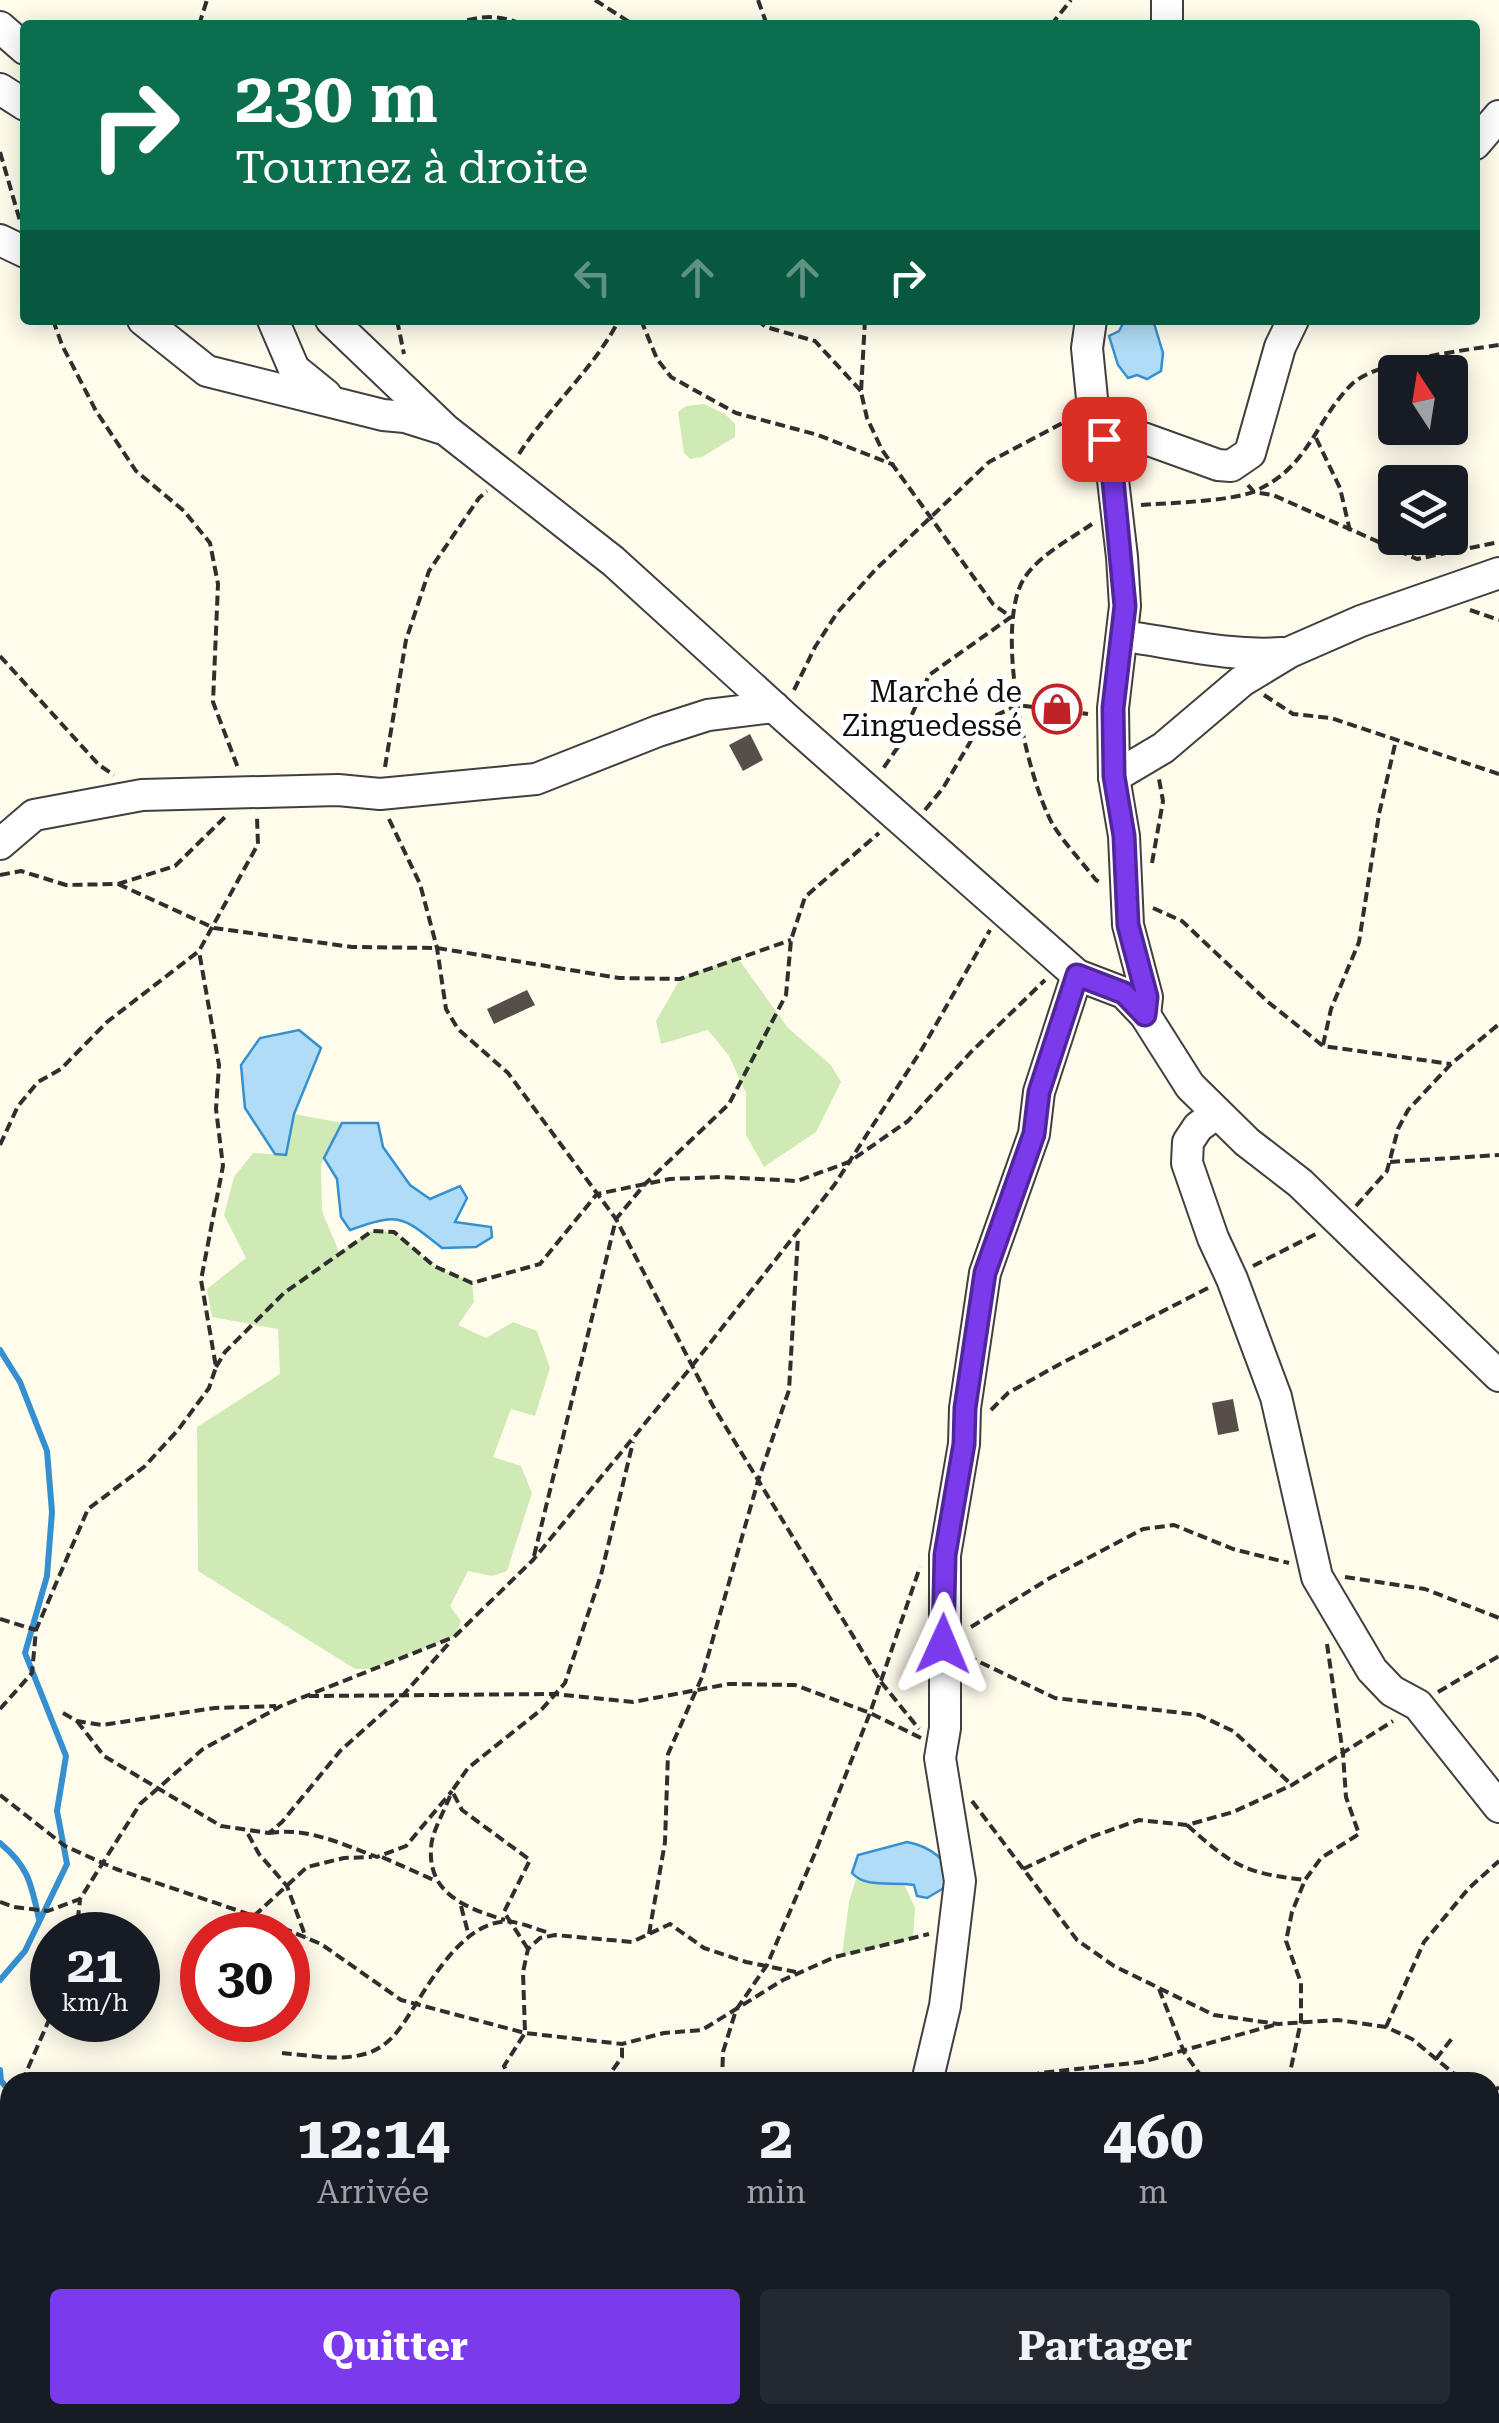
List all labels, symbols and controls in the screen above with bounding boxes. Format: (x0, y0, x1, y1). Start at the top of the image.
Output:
text: 230 m (235, 57, 438, 139)
icon: right (70, 60, 200, 190)
text: Tournez à droite (235, 141, 588, 194)
icon: left (565, 250, 620, 305)
icon: ahead (670, 250, 725, 305)
icon: ahead (775, 250, 830, 305)
icon: right (880, 250, 935, 305)
north arrow (1378, 355, 1468, 445)
map controls (1378, 355, 1468, 555)
pin (1062, 397, 1147, 482)
icon: arrive (1077, 412, 1132, 467)
button: layers (1378, 465, 1468, 555)
place label: Marché de Zinguedessé (842, 674, 1022, 743)
shop icon: Marché de Zinguedessé (1031, 683, 1083, 735)
position arrow (891, 1592, 995, 1696)
speed limit sign: 30 (180, 1912, 310, 2042)
text: 21 (67, 1936, 123, 1994)
text: km/h (62, 1988, 128, 2017)
text: 12:14 (296, 2102, 450, 2173)
text: 2 (759, 2102, 793, 2173)
text: 460 (1103, 2102, 1204, 2173)
text: Arrivée (317, 2173, 429, 2211)
text: min (746, 2173, 806, 2211)
text: m (1139, 2173, 1168, 2211)
button: Quitter (50, 2289, 740, 2404)
button: Partager (760, 2289, 1450, 2404)

